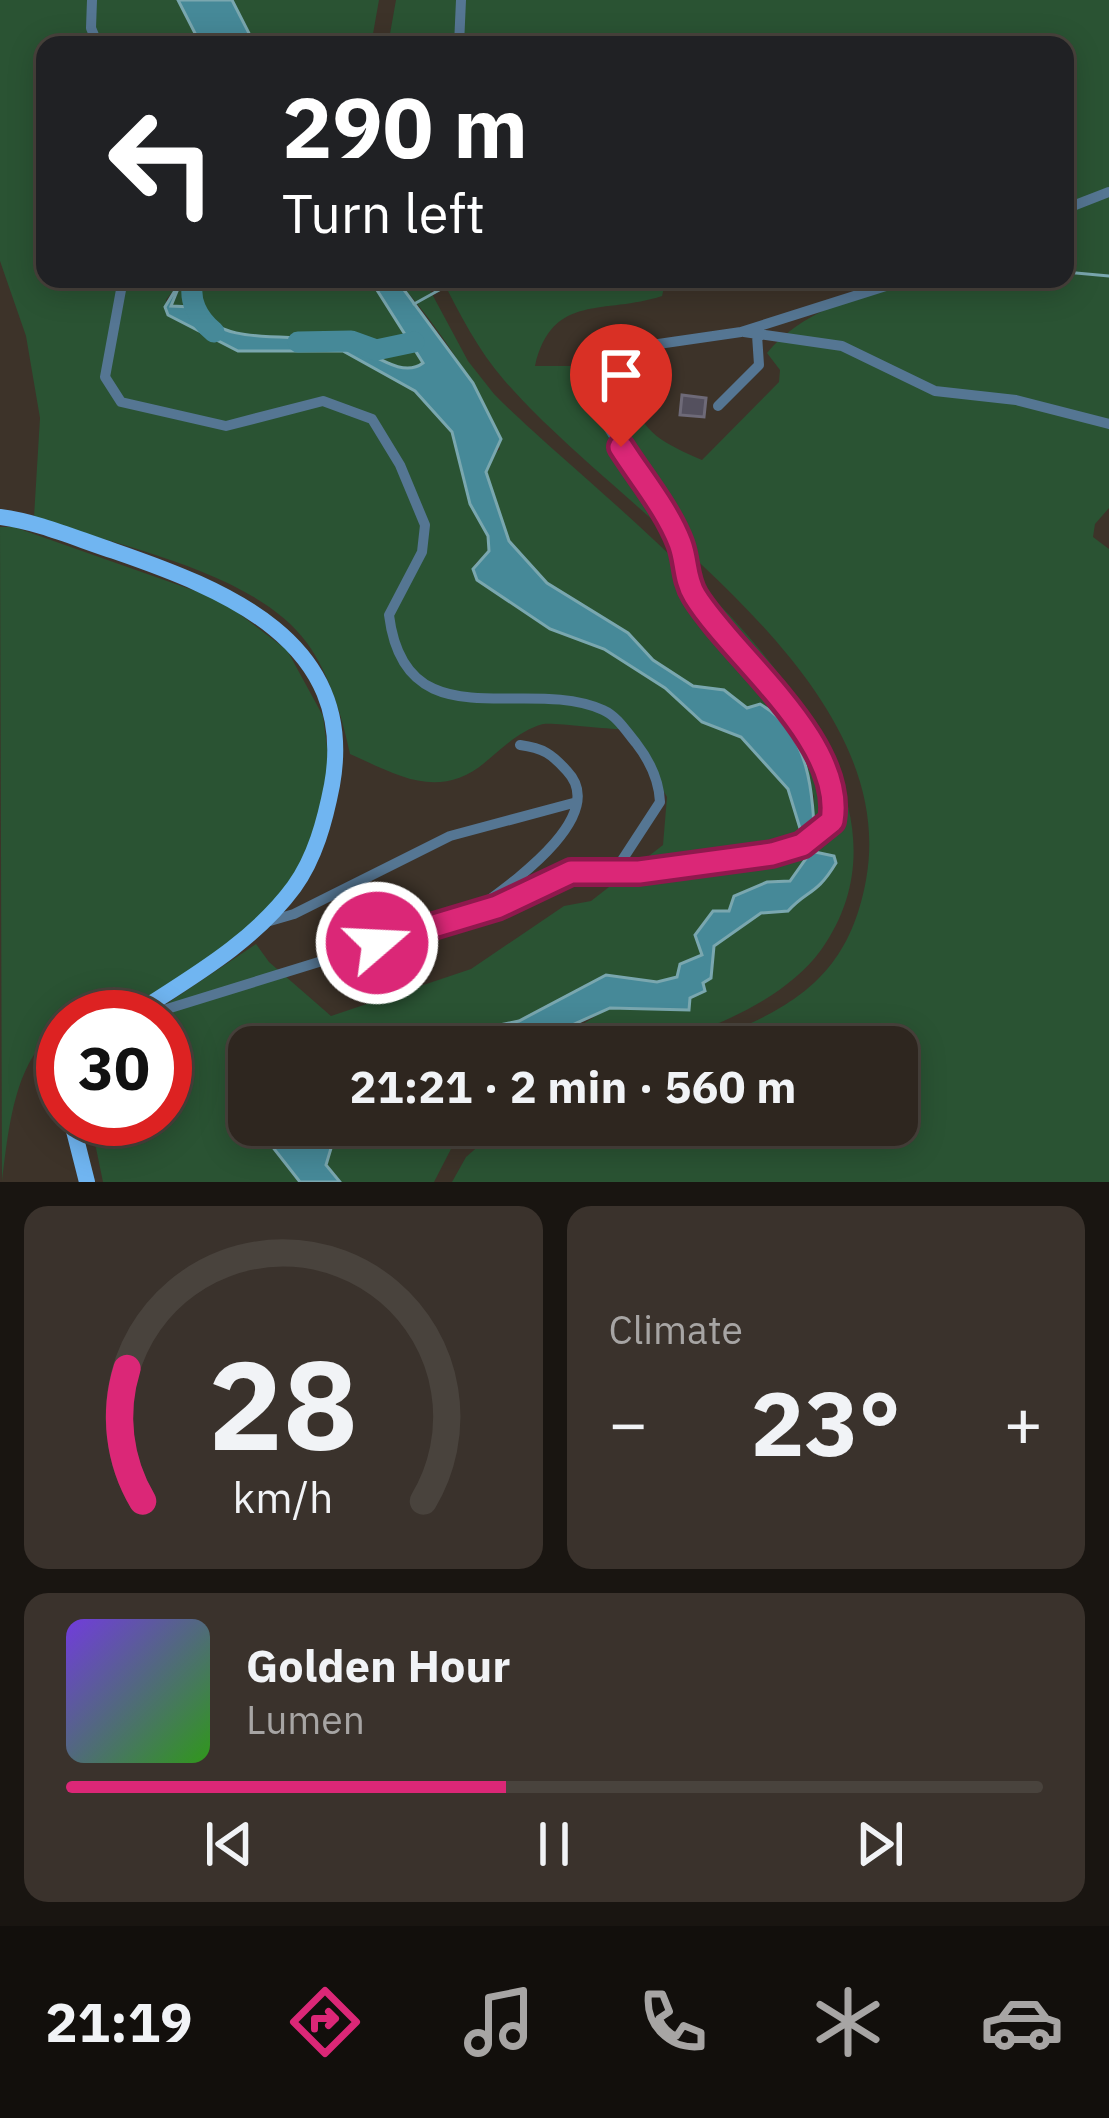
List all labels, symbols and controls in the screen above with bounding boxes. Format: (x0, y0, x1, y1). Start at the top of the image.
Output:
text: 290 m (282, 72, 528, 181)
icon: left (84, 84, 240, 240)
text: Turn left (282, 178, 485, 248)
pin (570, 324, 672, 447)
icon: arrive (588, 342, 654, 408)
position arrow (314, 880, 440, 1006)
speed limit sign: 30 (36, 990, 192, 1146)
text: 21:21 · 2 min · 560 m (350, 1057, 796, 1115)
text: Climate (609, 1304, 743, 1355)
text: 28 (208, 1322, 358, 1484)
text: 23° (751, 1364, 901, 1481)
text: − (609, 1379, 648, 1465)
text: + (1003, 1379, 1043, 1465)
text: km/h (233, 1468, 334, 1524)
text: Golden Hour (246, 1636, 510, 1694)
text: Lumen (246, 1694, 365, 1745)
icon: previous (196, 1811, 262, 1877)
icon: pause (521, 1811, 587, 1877)
icon: next (847, 1811, 913, 1877)
icon: directions (283, 1980, 367, 2064)
icon: music (457, 1980, 541, 2064)
icon: phone (631, 1980, 715, 2064)
icon: climate (806, 1980, 890, 2064)
icon: car (980, 1980, 1064, 2064)
text: 21:19 (45, 1987, 193, 2057)

